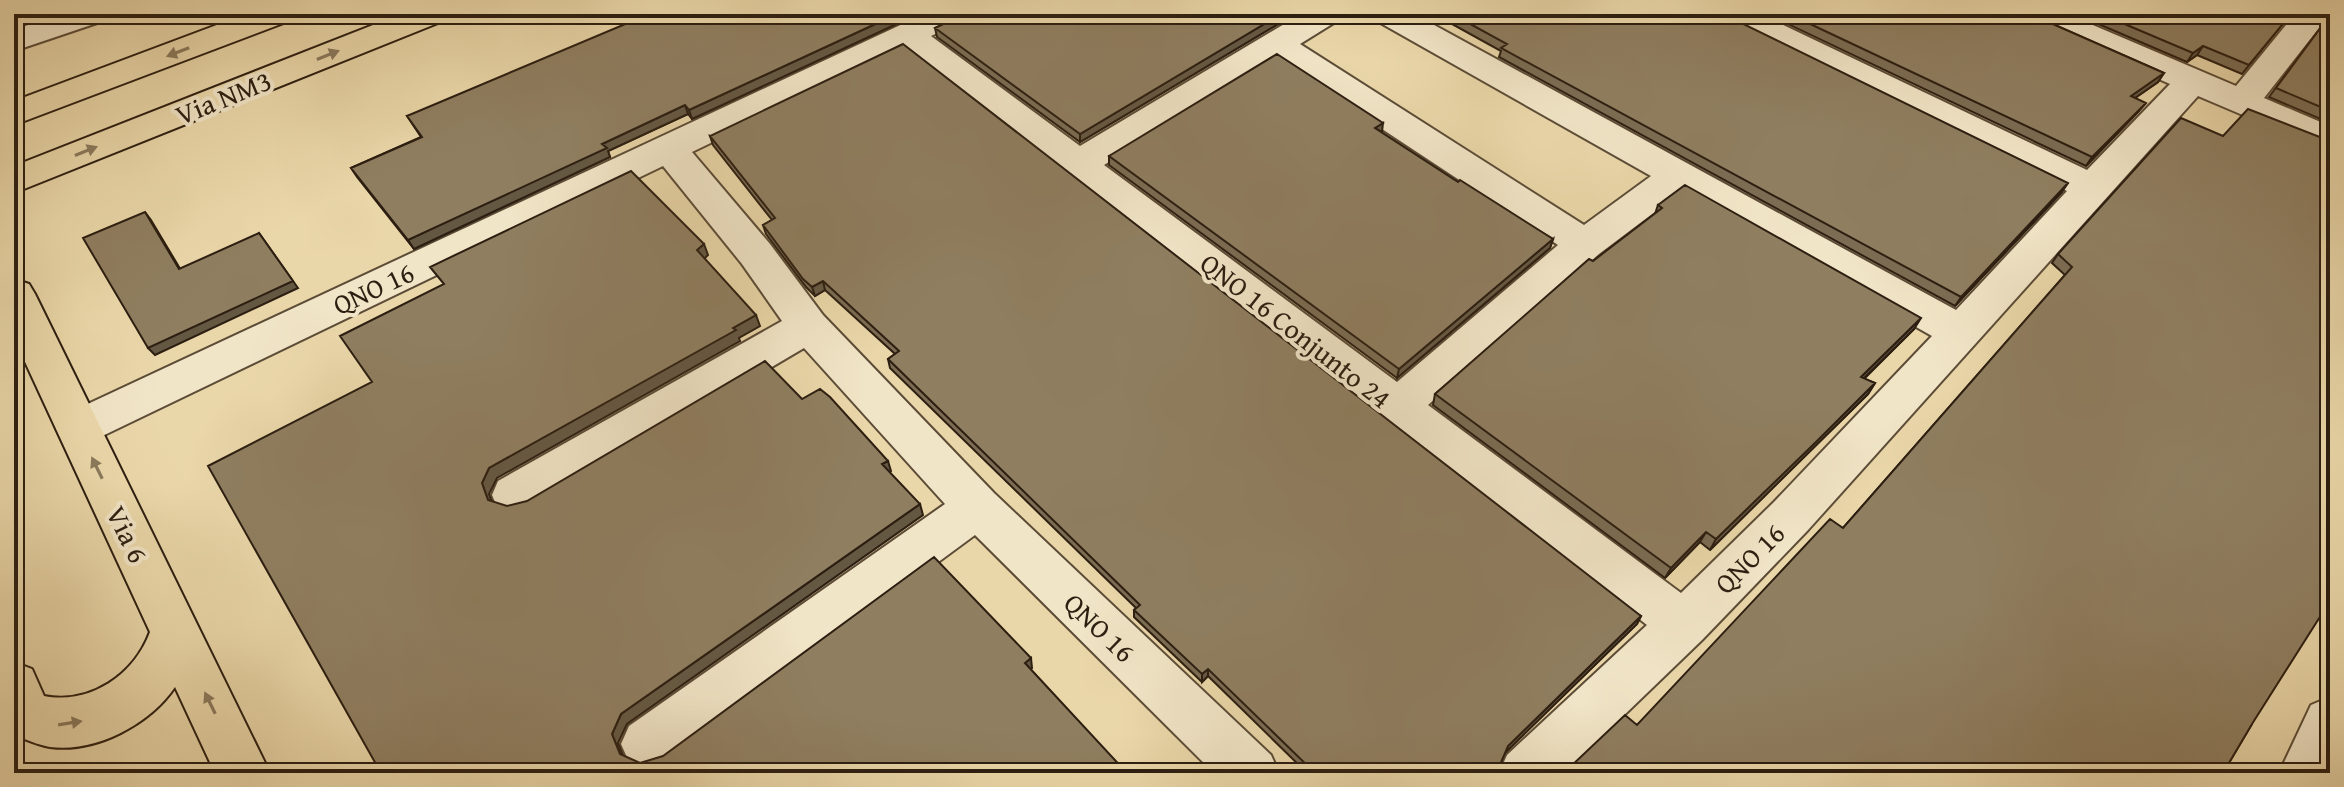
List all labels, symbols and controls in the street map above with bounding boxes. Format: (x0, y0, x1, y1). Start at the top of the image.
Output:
one-way arrow (166, 46, 190, 58)
one-way arrow (316, 48, 340, 61)
street label: Via NM3 (169, 59, 277, 135)
one-way arrow (75, 144, 99, 157)
street label: QNO 16 Conjunto 24 (1192, 242, 1400, 418)
street label: QNO 16 (326, 251, 420, 325)
one-way arrow (90, 457, 104, 480)
street label: Via 6 (97, 498, 159, 570)
street label: QNO 16 (1704, 513, 1794, 603)
street label: QNO 16 (1055, 583, 1145, 671)
one-way arrow (203, 691, 216, 714)
one-way arrow (58, 716, 83, 728)

